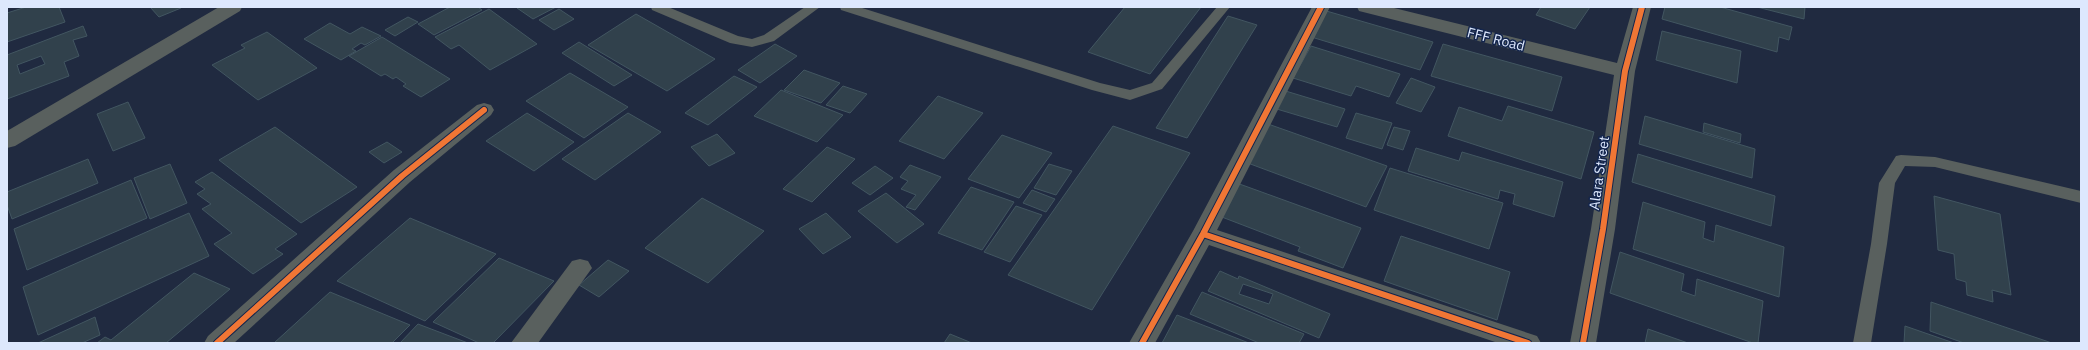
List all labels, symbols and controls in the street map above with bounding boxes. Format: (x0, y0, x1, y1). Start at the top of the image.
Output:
street label: FFF Road (1465, 23, 1527, 55)
street label: Alara Street (1585, 135, 1613, 211)

